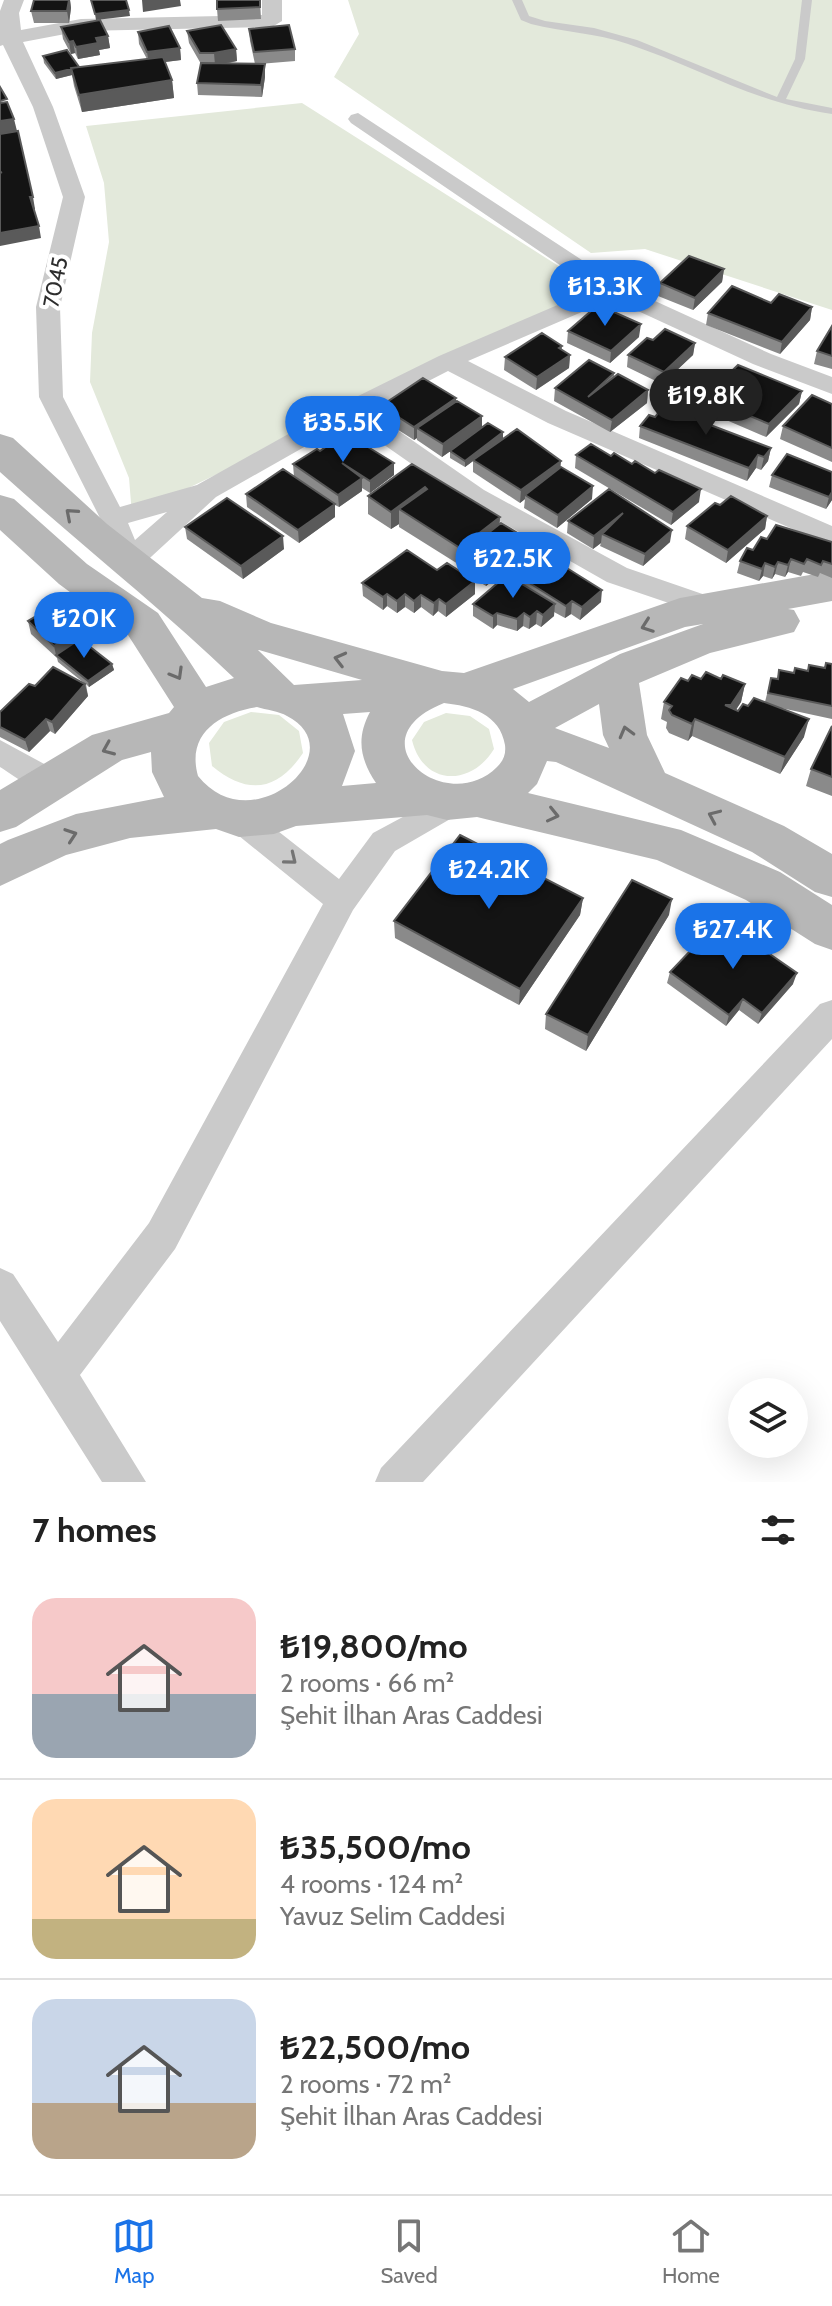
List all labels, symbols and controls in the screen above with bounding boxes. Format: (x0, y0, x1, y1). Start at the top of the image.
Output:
street label: 7045 (37, 255, 74, 310)
pin: ₺13.3K (540, 260, 670, 328)
text: ₺13.3K (567, 270, 643, 302)
pin: ₺19.8K (641, 369, 771, 437)
text: ₺19.8K (667, 379, 745, 411)
pin: ₺35.5K (278, 396, 408, 464)
text: ₺35.5K (303, 406, 383, 438)
one-way arrow (65, 510, 80, 524)
pin: ₺22.5K (448, 532, 578, 600)
text: ₺22.5K (473, 542, 553, 574)
pin: ₺20K (37, 592, 131, 660)
text: ₺20K (52, 602, 116, 634)
one-way arrow (641, 616, 655, 633)
one-way arrow (334, 652, 347, 669)
one-way arrow (167, 666, 183, 680)
one-way arrow (619, 726, 636, 740)
one-way arrow (101, 740, 116, 756)
one-way arrow (546, 806, 560, 823)
one-way arrow (708, 809, 722, 825)
one-way arrow (63, 828, 77, 844)
pin: ₺24.2K (424, 843, 554, 911)
one-way arrow (282, 850, 297, 864)
text: ₺24.2K (448, 853, 530, 885)
pin: ₺27.4K (668, 903, 798, 971)
text: ₺27.4K (693, 913, 773, 945)
map controls (728, 1378, 808, 1458)
button: layers (728, 1378, 808, 1458)
icon: filters (756, 1508, 800, 1552)
text: 7 homes (32, 1509, 157, 1551)
text: ₺19,800/mo (280, 1625, 468, 1667)
icon: home (96, 1630, 192, 1726)
text: 2 rooms · 66 m² (280, 1667, 454, 1699)
text: Şehit İlhan Aras Caddesi (280, 1699, 543, 1731)
text: ₺35,500/mo (280, 1826, 471, 1868)
icon: home (96, 1831, 192, 1927)
text: 4 rooms · 124 m² (280, 1868, 463, 1900)
text: Yavuz Selim Caddesi (280, 1900, 505, 1932)
text: ₺22,500/mo (280, 2026, 470, 2068)
icon: home (96, 2031, 192, 2127)
text: 2 rooms · 72 m² (280, 2068, 451, 2100)
text: Şehit İlhan Aras Caddesi (280, 2100, 543, 2132)
tab: Map (112, 2214, 156, 2289)
tab: Saved (380, 2214, 438, 2289)
tab: Home (662, 2214, 720, 2289)

